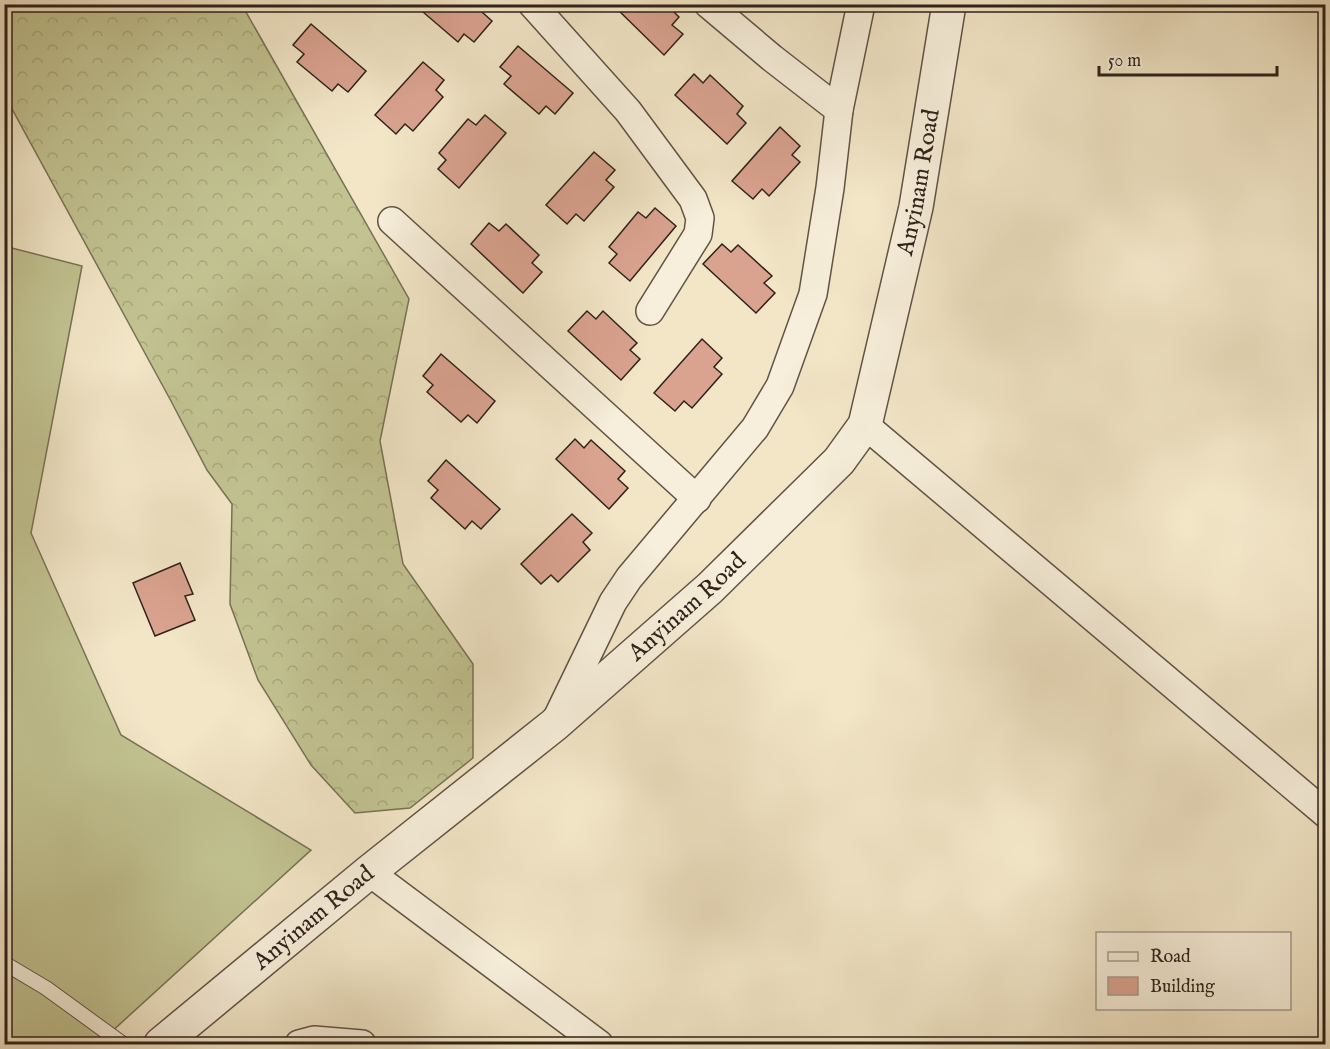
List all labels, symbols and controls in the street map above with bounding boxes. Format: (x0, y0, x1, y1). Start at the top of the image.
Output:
scale bar (1099, 39, 1278, 77)
text: 50 m (1108, 50, 1141, 73)
street label: Anyinam Road (889, 107, 947, 259)
street label: Anyinam Road (621, 546, 753, 669)
street label: Anyinam Road (246, 858, 381, 978)
legend (1096, 932, 1291, 1010)
text: Road (1150, 946, 1191, 969)
text: Building (1150, 976, 1215, 999)

